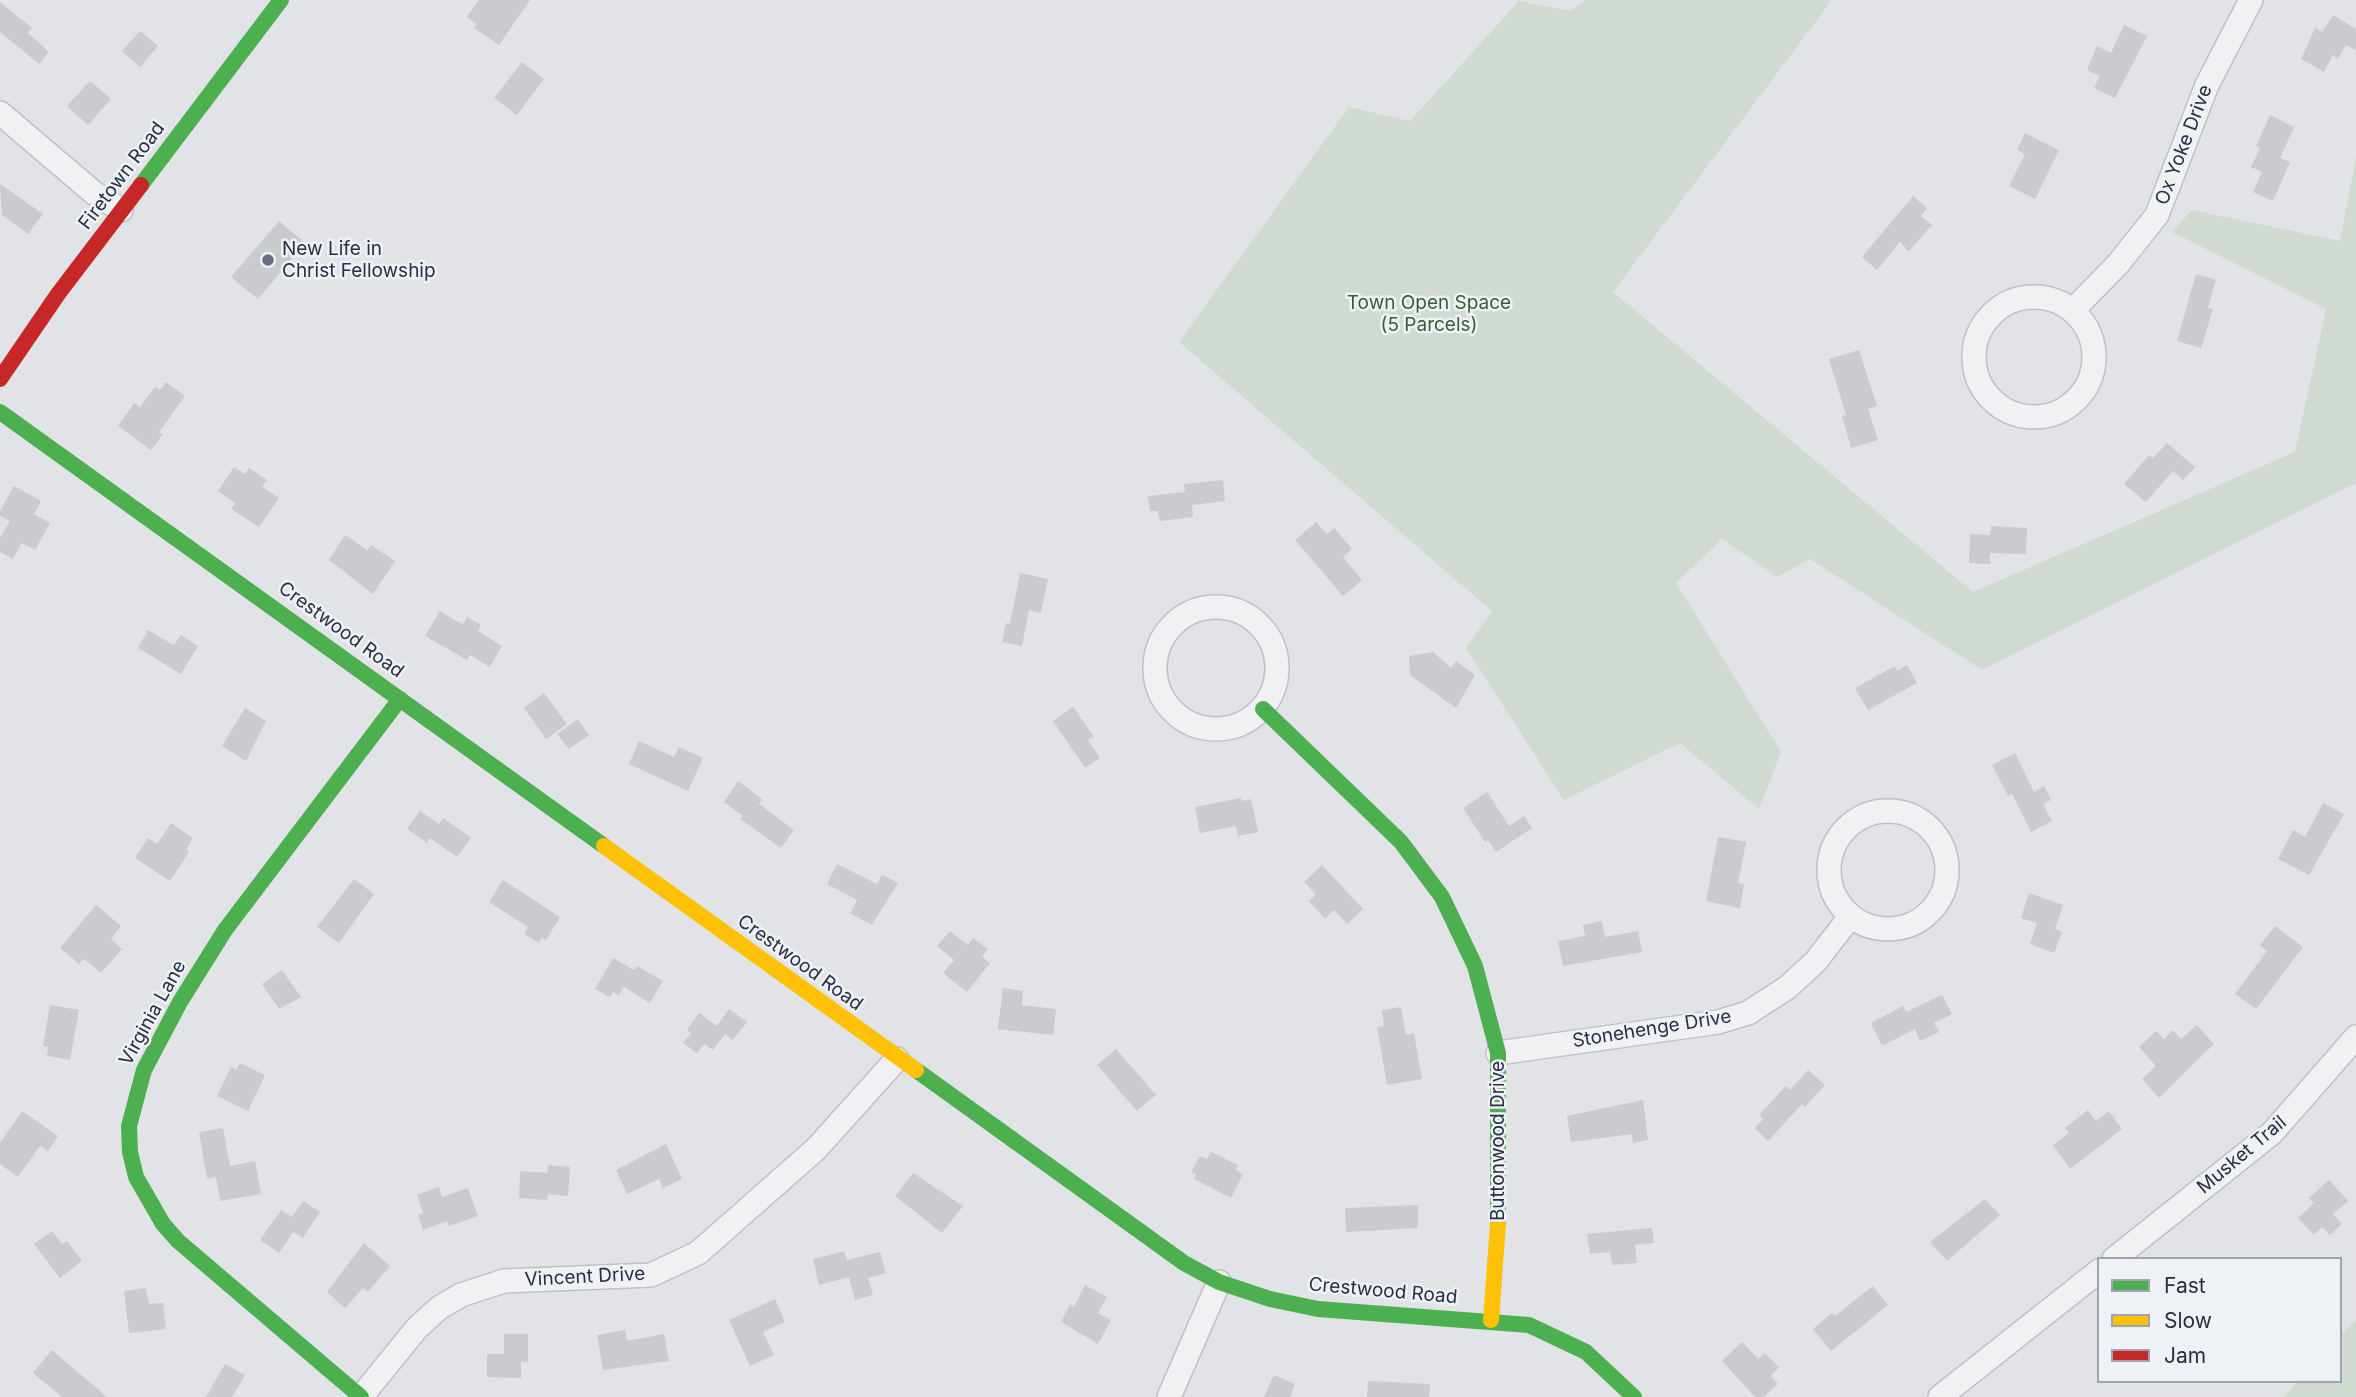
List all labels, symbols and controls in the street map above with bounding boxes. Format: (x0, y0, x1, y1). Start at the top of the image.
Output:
street label: Ox Yoke Drive (2151, 82, 2217, 208)
street label: Firetown Road (74, 118, 170, 234)
place label: New Life in Christ Fellowship (282, 238, 436, 282)
marker: New Life in Christ Fellowship (260, 252, 276, 268)
park label: Town Open Space (5 Parcels) (1347, 292, 1511, 336)
street label: Crestwood Road (274, 577, 408, 683)
street label: Crestwood Road (733, 910, 867, 1016)
street label: Virginia Lane (115, 957, 191, 1069)
street label: Stonehenge Drive (1571, 1005, 1733, 1053)
street label: Buttonwood Drive (1487, 1061, 1509, 1221)
street label: Musket Trail (2193, 1111, 2291, 1199)
legend (2097, 1257, 2342, 1383)
street label: Vincent Drive (524, 1262, 646, 1292)
street label: Crestwood Road (1308, 1273, 1458, 1309)
text: Fast (2164, 1273, 2206, 1298)
text: Slow (2164, 1308, 2212, 1333)
text: Jam (2164, 1343, 2206, 1368)

